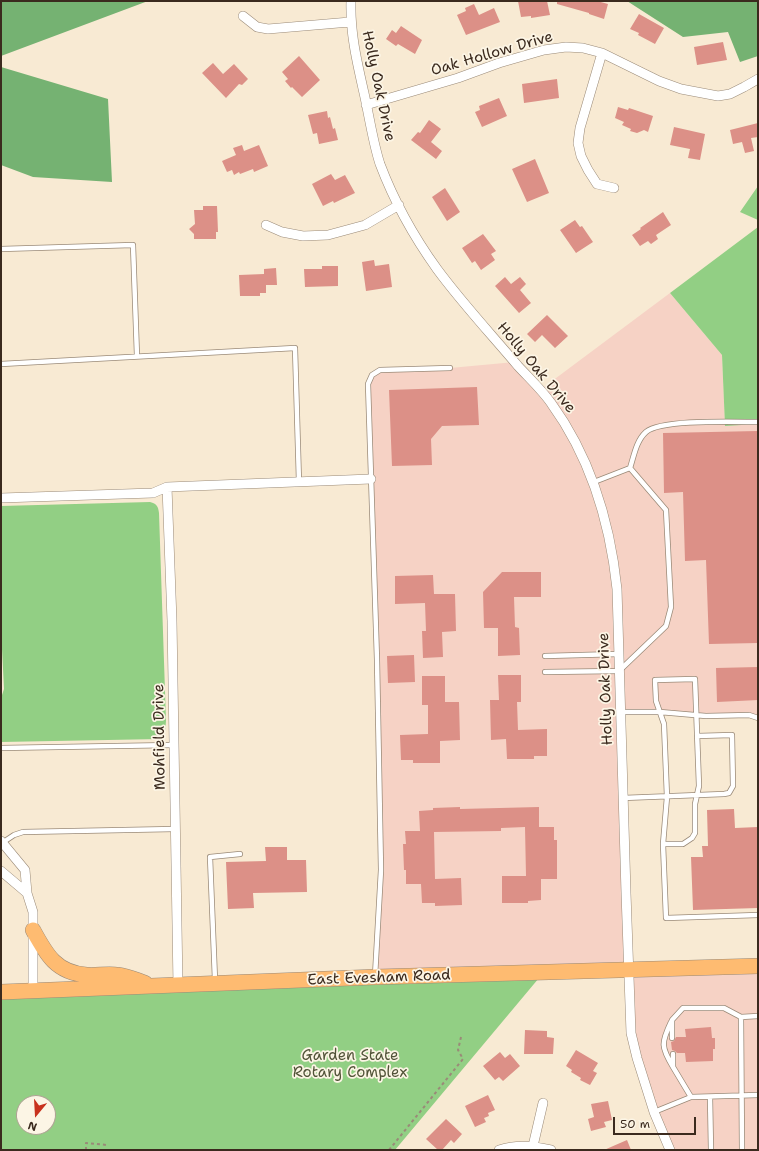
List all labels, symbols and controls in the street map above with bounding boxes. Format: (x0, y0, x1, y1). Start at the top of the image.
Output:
street label: Oak Hollow Drive (429, 28, 555, 80)
street label: Holly Oak Drive (357, 29, 399, 143)
street label: Holly Oak Drive (493, 319, 579, 417)
street label: Holly Oak Drive (595, 632, 617, 746)
street label: Mohfield Drive (150, 684, 170, 790)
street label: East Evesham Road (307, 967, 451, 989)
park label: Garden State Rotary Complex (293, 1047, 407, 1082)
north arrow (16, 1095, 56, 1135)
scale bar (615, 1109, 698, 1135)
text: 50 m (620, 1116, 650, 1132)
text: N (26, 1117, 39, 1134)

